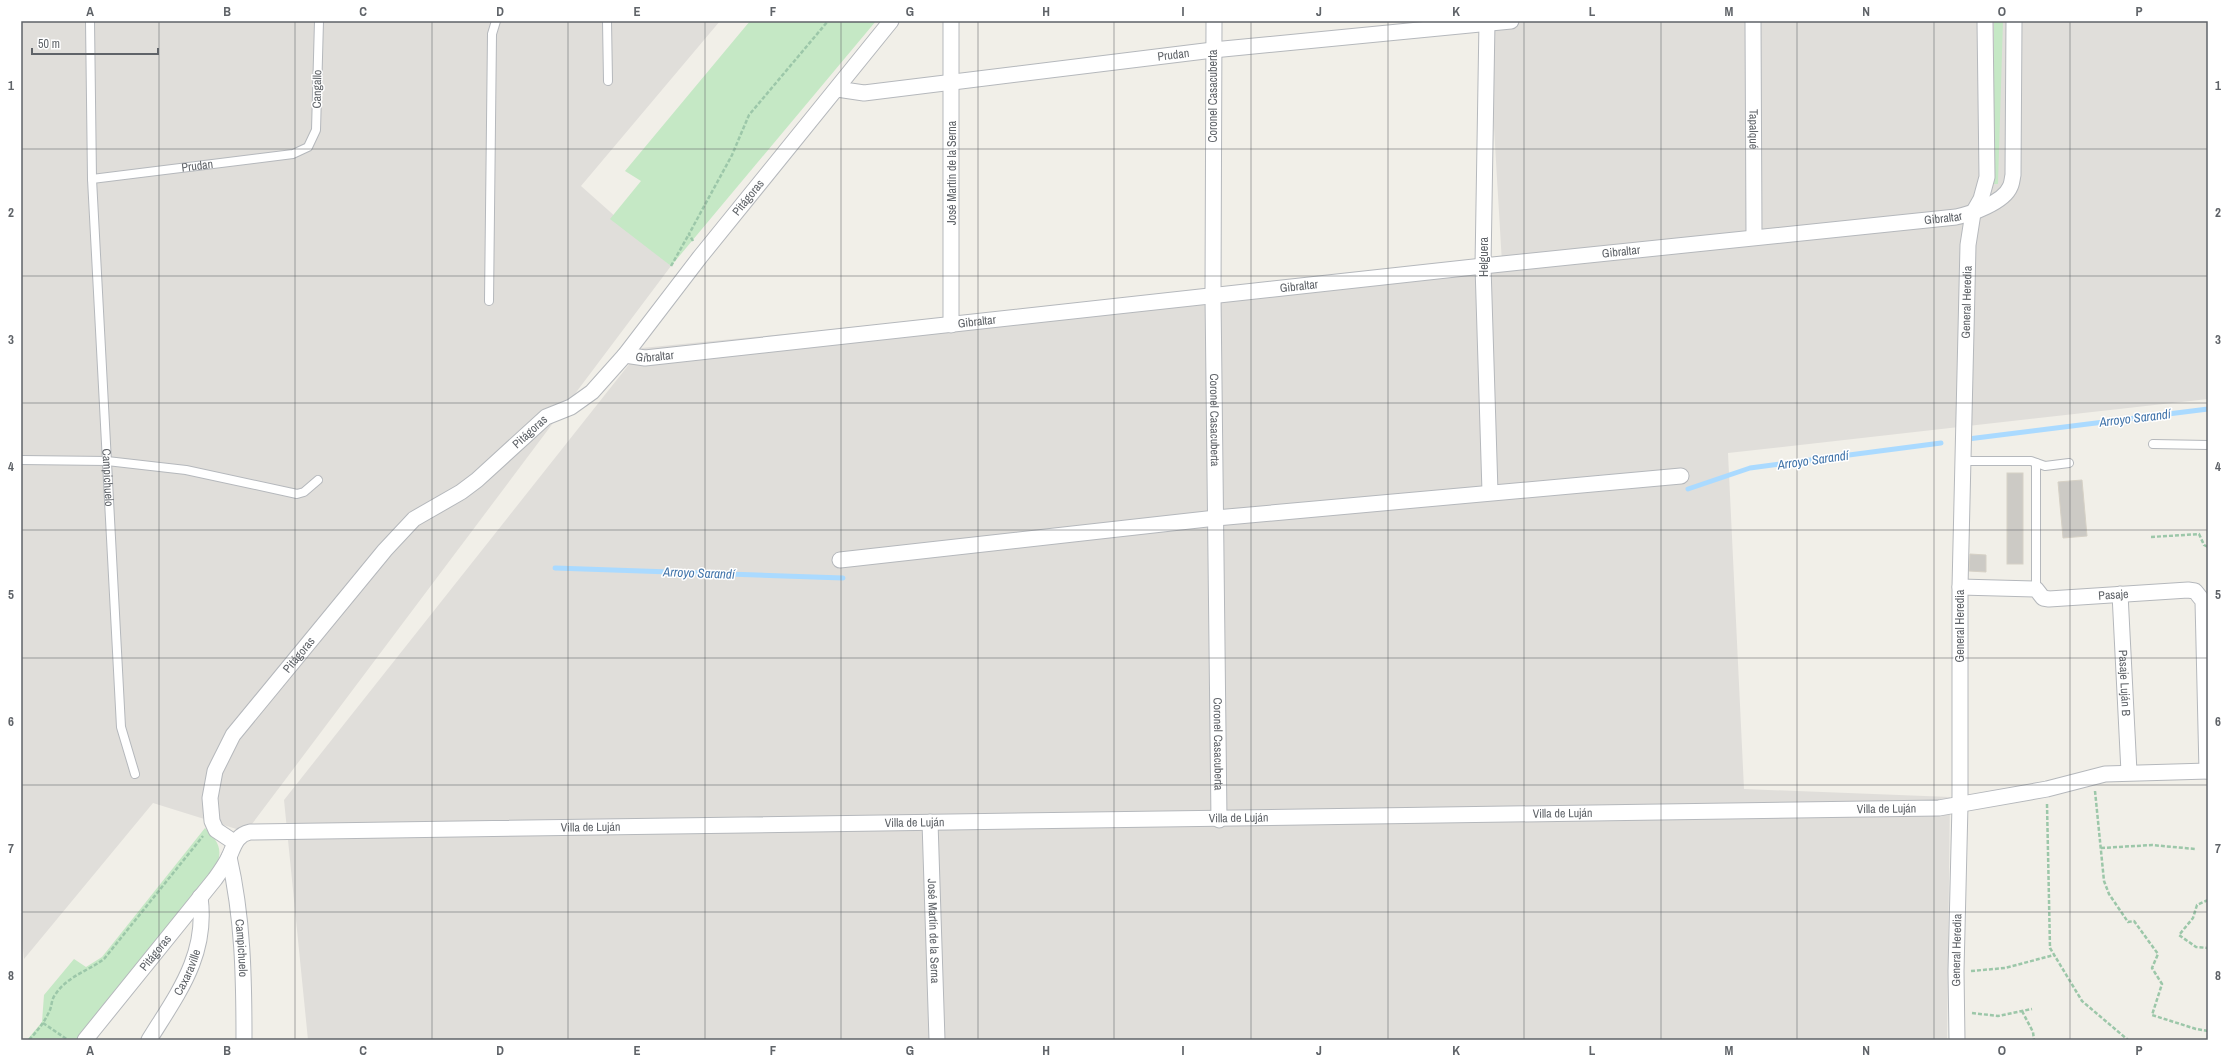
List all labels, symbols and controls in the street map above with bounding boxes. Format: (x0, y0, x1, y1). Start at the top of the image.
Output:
text: A (86, 3, 94, 20)
text: B (223, 3, 231, 20)
text: C (359, 3, 367, 20)
text: D (496, 3, 504, 20)
text: E (633, 3, 641, 20)
text: F (770, 3, 777, 20)
text: G (906, 3, 914, 20)
text: H (1042, 3, 1050, 20)
text: I (1182, 3, 1185, 20)
text: J (1316, 3, 1322, 20)
text: K (1452, 3, 1460, 20)
text: L (1589, 3, 1596, 20)
text: M (1725, 3, 1734, 20)
text: N (1862, 3, 1870, 20)
text: O (1998, 3, 2006, 20)
text: P (2135, 3, 2143, 20)
scale bar (32, 30, 158, 56)
text: 50 m (38, 36, 60, 52)
street label: Prudan (1157, 45, 1190, 65)
street label: Coronel Casacuberta (1205, 49, 1221, 142)
street label: Cangallo (309, 69, 325, 109)
text: 1 (8, 77, 14, 94)
text: 1 (2215, 77, 2221, 94)
street label: Tapalqué (1745, 109, 1762, 149)
street label: José Martín de la Serna (944, 120, 960, 225)
street label: Prudan (180, 156, 214, 176)
street label: Pitágoras (729, 176, 768, 219)
text: 2 (8, 204, 14, 221)
text: 2 (2215, 204, 2221, 221)
street label: Gibraltar (1923, 208, 1965, 228)
street label: Helguera (1476, 237, 1492, 277)
street label: Gibraltar (1601, 242, 1642, 262)
street label: General Heredia (1958, 265, 1976, 339)
street label: Gibraltar (1279, 276, 1320, 296)
street label: Gibraltar (957, 311, 997, 332)
text: 3 (8, 331, 14, 348)
text: 3 (2215, 331, 2221, 348)
street label: Gibraltar (635, 347, 675, 366)
street label: Coronel Casacuberta (1206, 373, 1223, 467)
water label: Arroyo Sarandí (2097, 405, 2173, 431)
street label: Pitágoras (509, 412, 551, 452)
water label: Arroyo Sarandí (1775, 446, 1851, 474)
street label: Campichuelo (98, 448, 117, 507)
text: 4 (8, 458, 14, 475)
text: 4 (2215, 458, 2221, 475)
water label: Arroyo Sarandí (662, 563, 736, 583)
text: 5 (8, 586, 14, 603)
street label: Pasaje (2098, 586, 2129, 604)
text: 5 (2215, 586, 2221, 603)
street label: General Heredia (1952, 589, 1968, 662)
street label: Pitágoras (279, 633, 318, 676)
street label: Pasaje Luján B (2115, 649, 2134, 717)
street label: Coronel Casacuberta (1210, 697, 1227, 791)
text: 6 (8, 713, 14, 730)
text: 6 (2215, 713, 2221, 730)
street label: Villa de Luján (1857, 800, 1916, 817)
street label: Villa de Luján (1533, 805, 1592, 822)
street label: Villa de Luján (1209, 810, 1268, 826)
street label: Villa de Luján (885, 814, 944, 831)
street label: Villa de Luján (561, 819, 621, 836)
text: 7 (8, 840, 14, 857)
text: 7 (2215, 840, 2221, 857)
street label: José Martín de la Serna (924, 878, 943, 984)
street label: General Heredia (1948, 913, 1965, 987)
street label: Campichuelo (231, 918, 251, 977)
street label: Pitágoras (136, 931, 175, 974)
street label: Caxaraville (170, 947, 204, 999)
text: 8 (8, 967, 14, 984)
text: 8 (2215, 967, 2221, 984)
text: A (86, 1042, 94, 1059)
text: B (223, 1042, 231, 1059)
text: C (359, 1042, 367, 1059)
text: D (496, 1042, 504, 1059)
text: E (633, 1042, 641, 1059)
text: F (770, 1042, 777, 1059)
text: G (906, 1042, 914, 1059)
text: H (1042, 1042, 1050, 1059)
text: I (1182, 1042, 1185, 1059)
text: J (1316, 1042, 1322, 1059)
text: K (1452, 1042, 1460, 1059)
text: L (1589, 1042, 1596, 1059)
text: M (1725, 1042, 1734, 1059)
text: N (1862, 1042, 1870, 1059)
text: O (1998, 1042, 2006, 1059)
text: P (2135, 1042, 2143, 1059)

